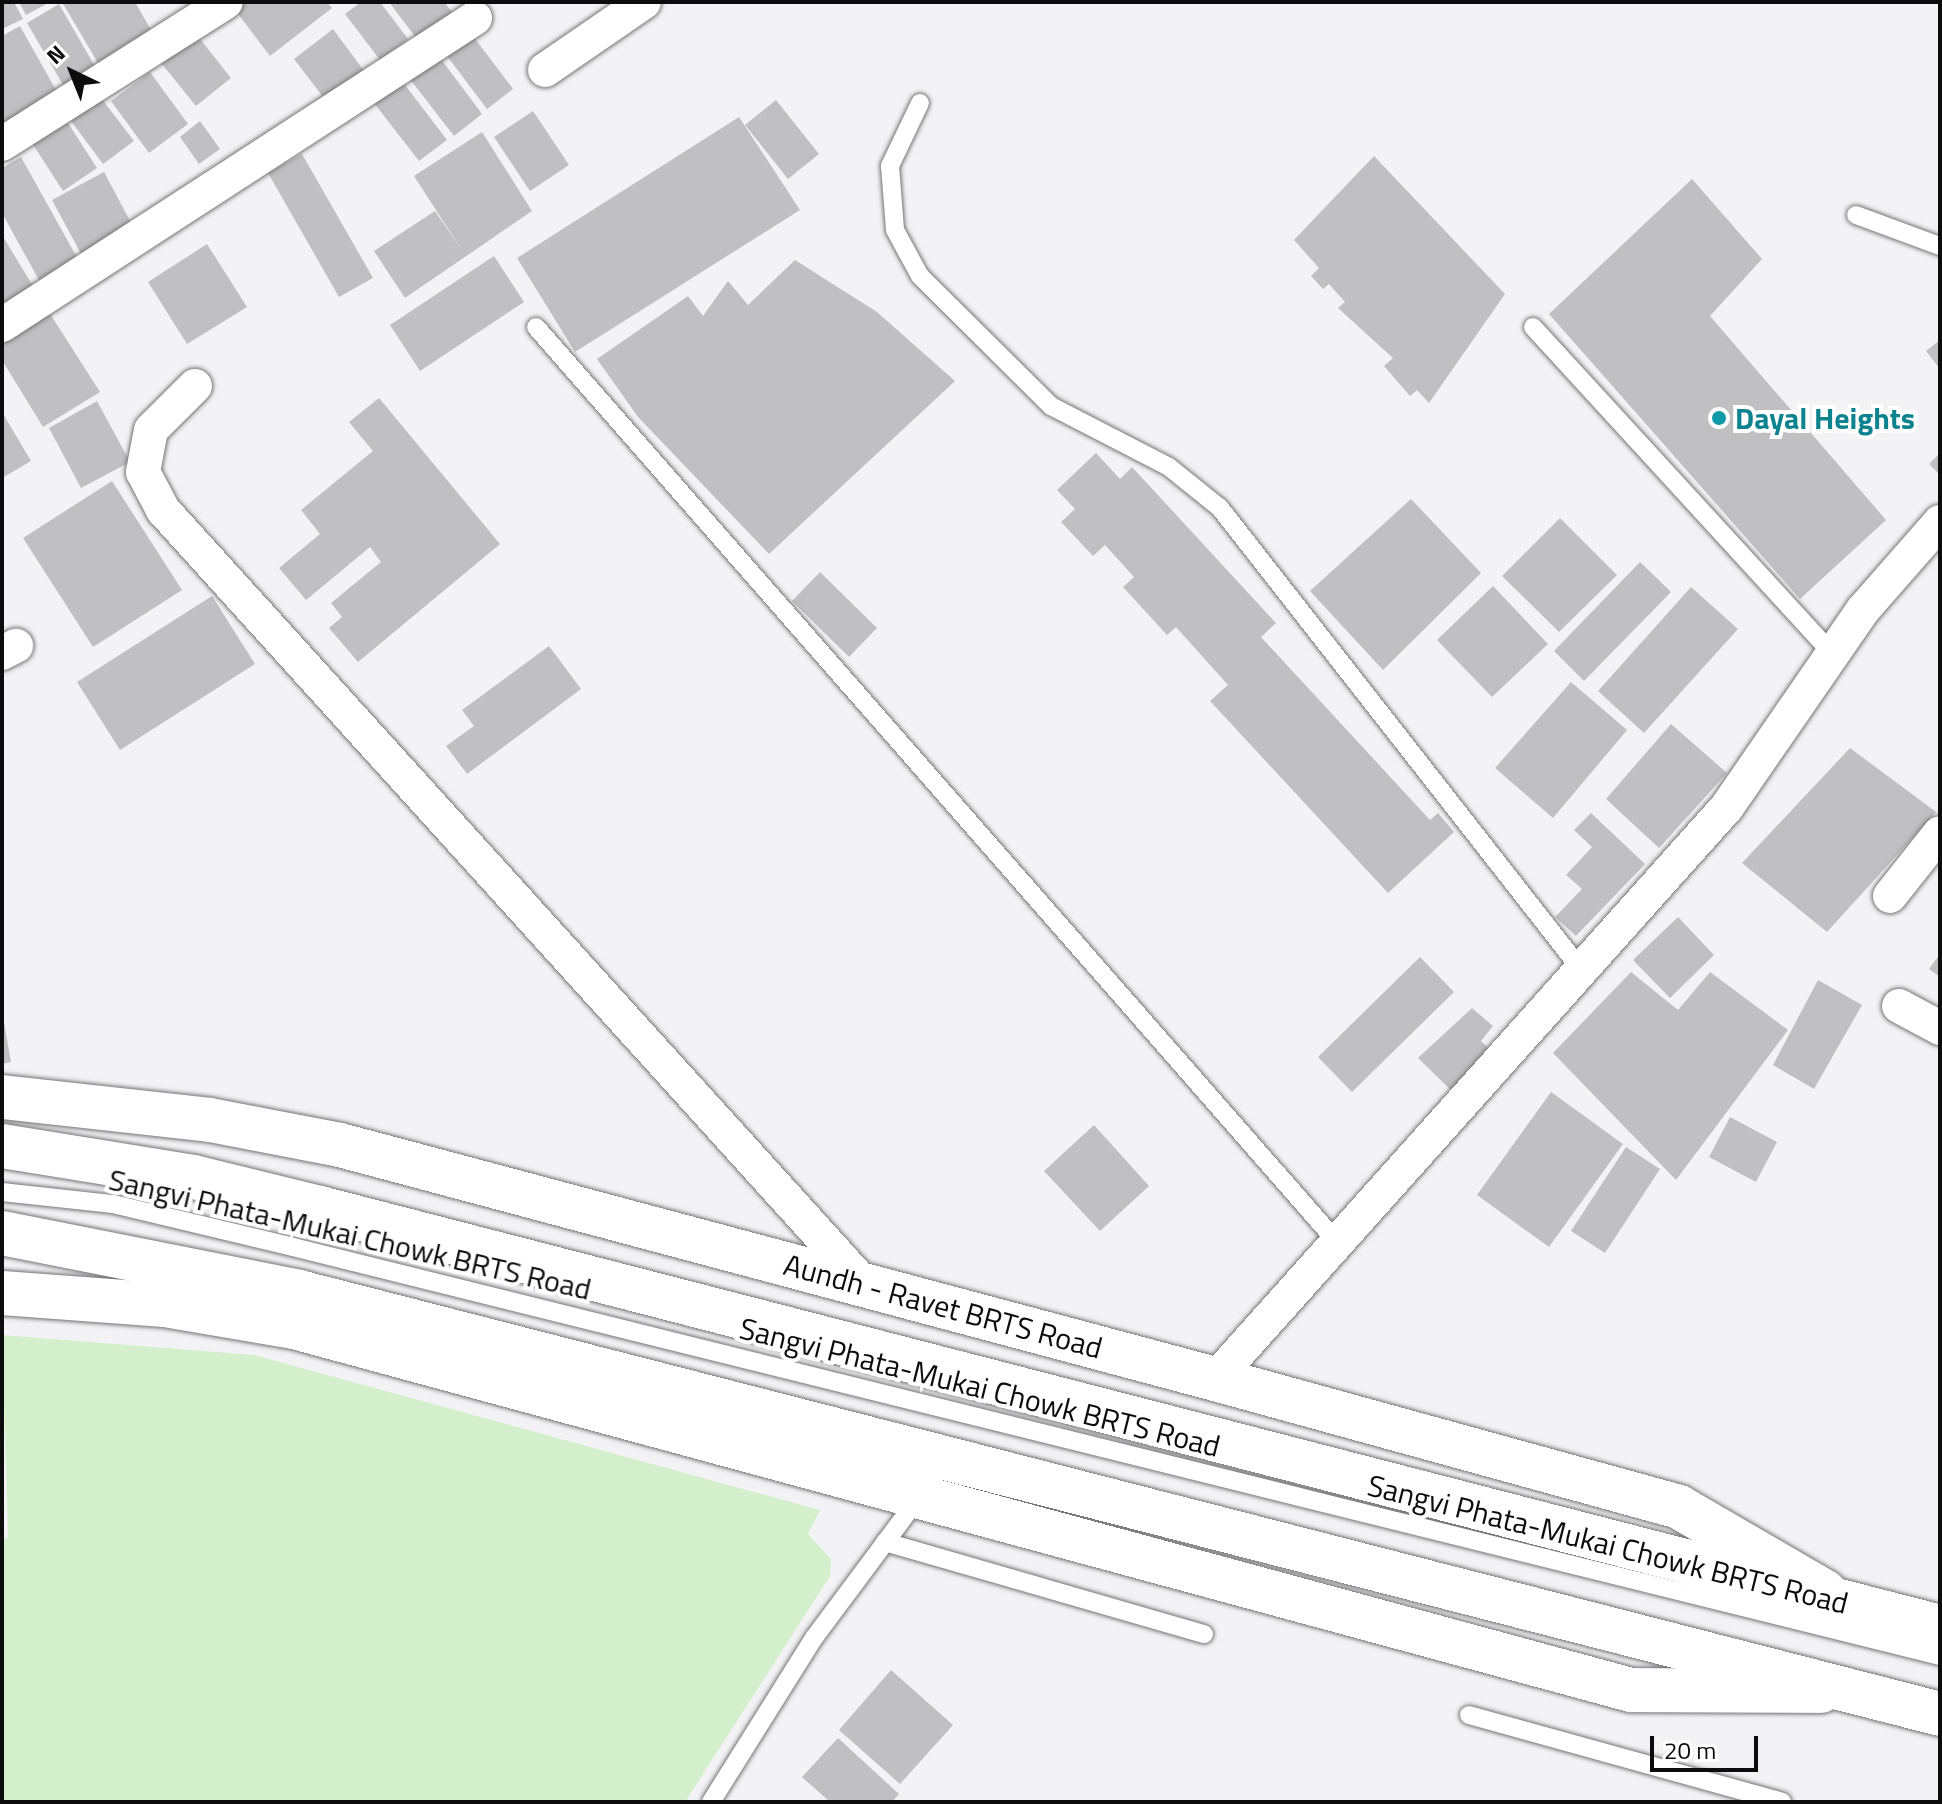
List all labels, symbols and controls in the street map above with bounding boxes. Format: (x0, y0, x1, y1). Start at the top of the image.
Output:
north arrow (32, 32, 112, 112)
text: N (38, 37, 73, 72)
place label: Dayal Heights (1735, 400, 1915, 436)
marker: Dayal Heights (1710, 409, 1728, 427)
street label: Sangvi Phata-Mukai Chowk BRTS Road (105, 1161, 595, 1307)
street label: Aundh - Ravet BRTS Road (780, 1246, 1106, 1366)
street label: Sangvi Phata-Mukai Chowk BRTS Road (736, 1310, 1224, 1464)
street label: Sangvi Phata-Mukai Chowk BRTS Road (1364, 1467, 1852, 1621)
scale bar (1654, 1720, 1762, 1770)
text: 20 m (1664, 1732, 1716, 1768)

